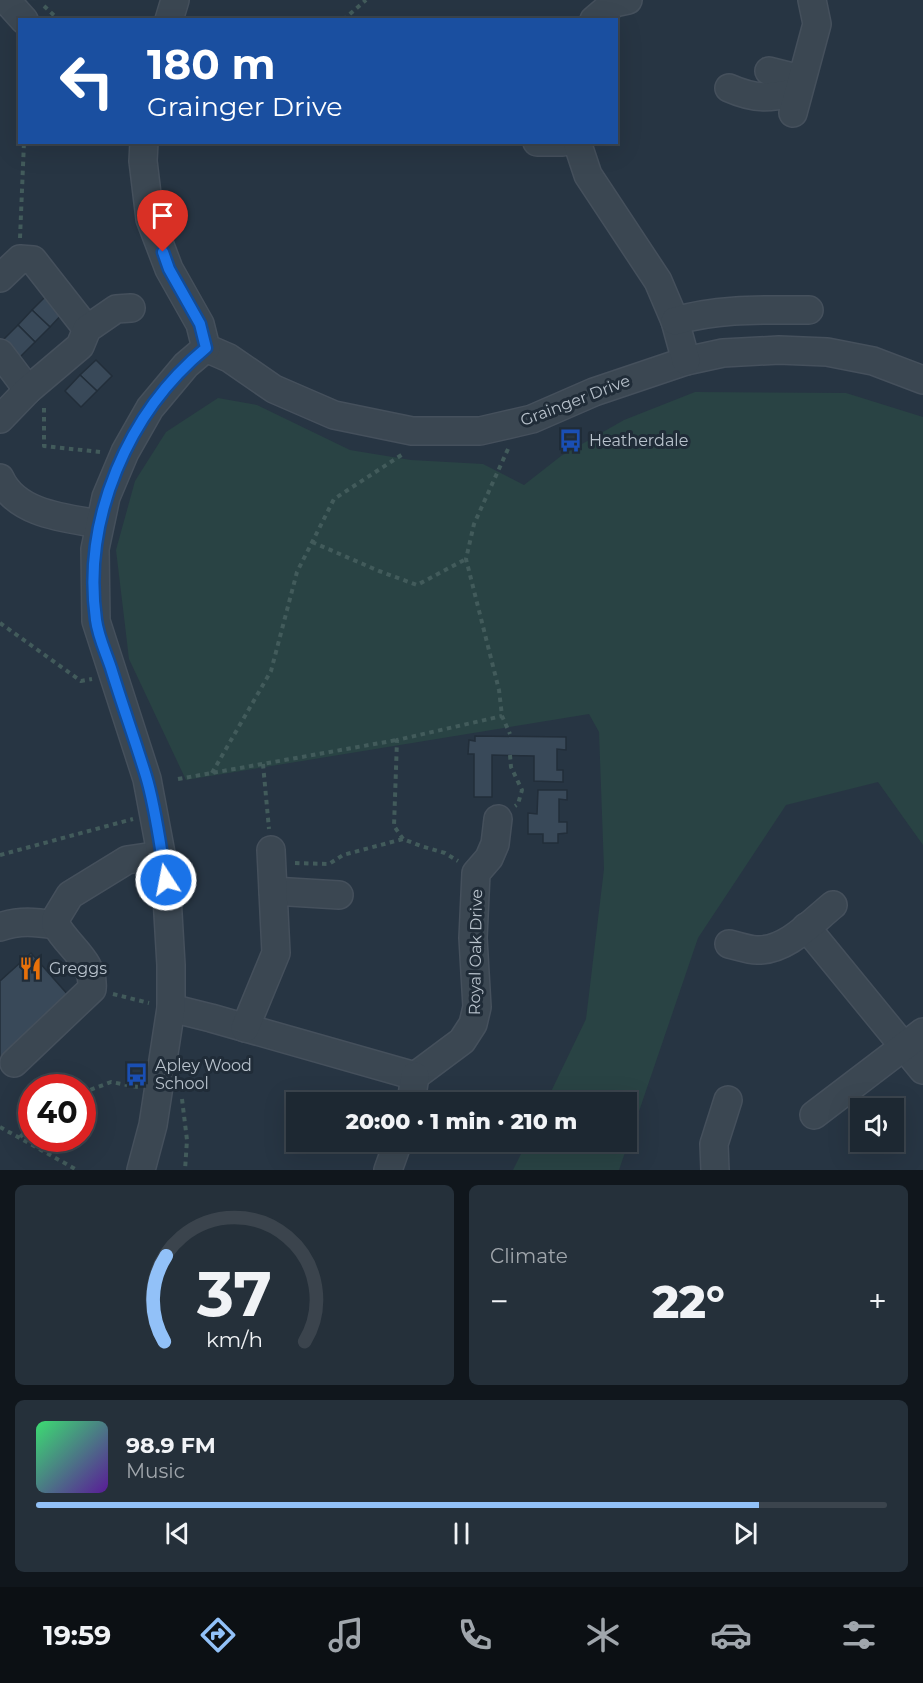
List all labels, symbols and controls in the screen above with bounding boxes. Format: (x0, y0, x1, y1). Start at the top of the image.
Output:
text: 180 m (147, 38, 276, 90)
icon: left (48, 42, 126, 120)
text: Grainger Drive (147, 90, 342, 123)
pin (137, 190, 188, 252)
icon: arrive (146, 199, 179, 232)
street label: Grainger Drive (518, 371, 633, 430)
bus stop icon: Heatherdale (558, 427, 584, 453)
place label: Heatherdale (589, 431, 688, 450)
position arrow (134, 848, 198, 912)
street label: Royal Oak Drive (465, 889, 486, 1015)
restaurant icon: Greggs (18, 955, 44, 981)
place label: Greggs (49, 959, 107, 978)
place label: Apley Wood School (155, 1056, 252, 1093)
bus stop icon: Apley Wood School (124, 1061, 150, 1087)
speed limit sign: 40 (18, 1074, 96, 1152)
map controls (850, 1098, 904, 1152)
button: sound (850, 1098, 904, 1152)
text: 20:00 · 1 min · 210 m (346, 1108, 577, 1135)
text: Climate (490, 1244, 568, 1268)
text: 37 (196, 1256, 272, 1332)
text: 22° (652, 1274, 725, 1329)
text: − (490, 1281, 509, 1321)
text: + (868, 1281, 887, 1321)
text: km/h (206, 1326, 263, 1352)
text: 98.9 FM (126, 1432, 216, 1459)
text: Music (126, 1459, 185, 1483)
icon: previous (161, 1517, 194, 1550)
icon: pause (445, 1517, 478, 1550)
icon: next (729, 1517, 762, 1550)
icon: directions (197, 1614, 239, 1656)
icon: music (325, 1614, 367, 1656)
icon: phone (454, 1614, 496, 1656)
icon: climate (582, 1614, 624, 1656)
icon: car (710, 1614, 752, 1656)
icon: filters (838, 1614, 880, 1656)
text: 19:59 (43, 1619, 111, 1652)

